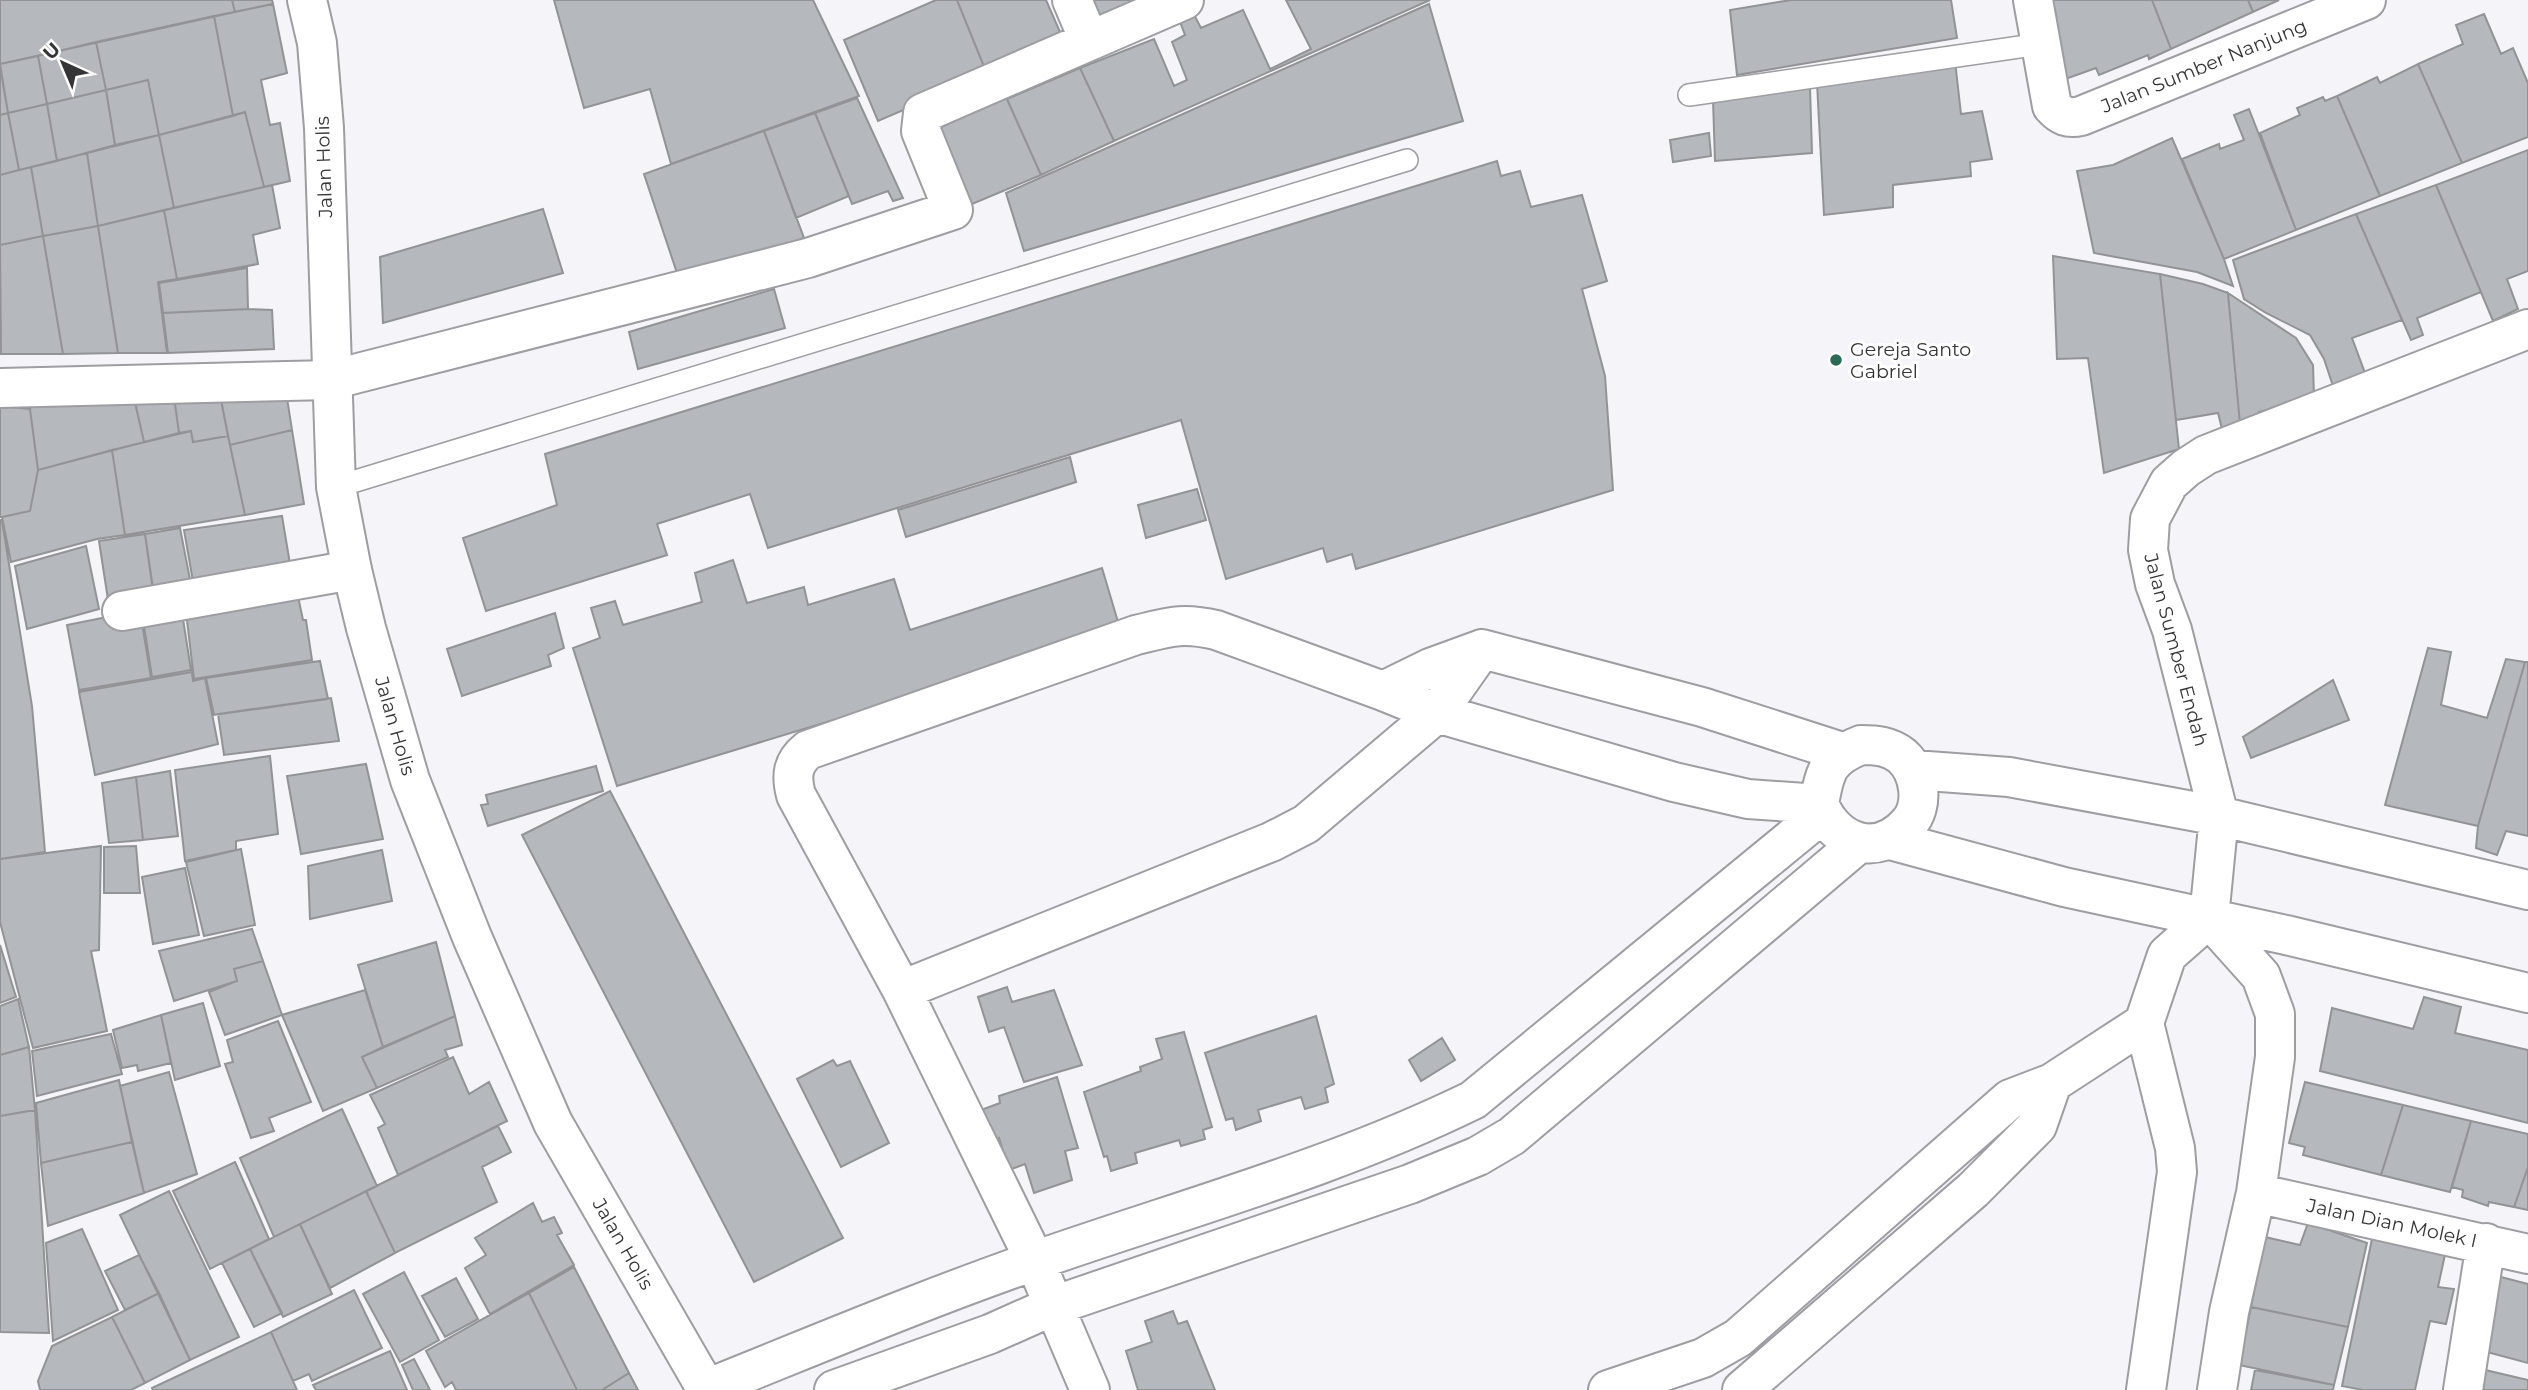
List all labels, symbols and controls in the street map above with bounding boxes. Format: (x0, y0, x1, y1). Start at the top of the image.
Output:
street label: Jalan Sumber Nanjung (2097, 14, 2310, 118)
north arrow (28, 28, 98, 98)
text: U (38, 38, 65, 65)
street label: Jalan Holis (311, 116, 337, 219)
place label: Gereja Santo Gabriel (1850, 338, 1971, 383)
marker: Gereja Santo Gabriel (1828, 352, 1844, 368)
street label: Jalan Sumber Endah (2139, 550, 2213, 749)
street label: Jalan Holis (370, 673, 420, 778)
street label: Jalan Holis (587, 1193, 658, 1294)
street label: Jalan Dian Molek I (2304, 1194, 2479, 1252)

